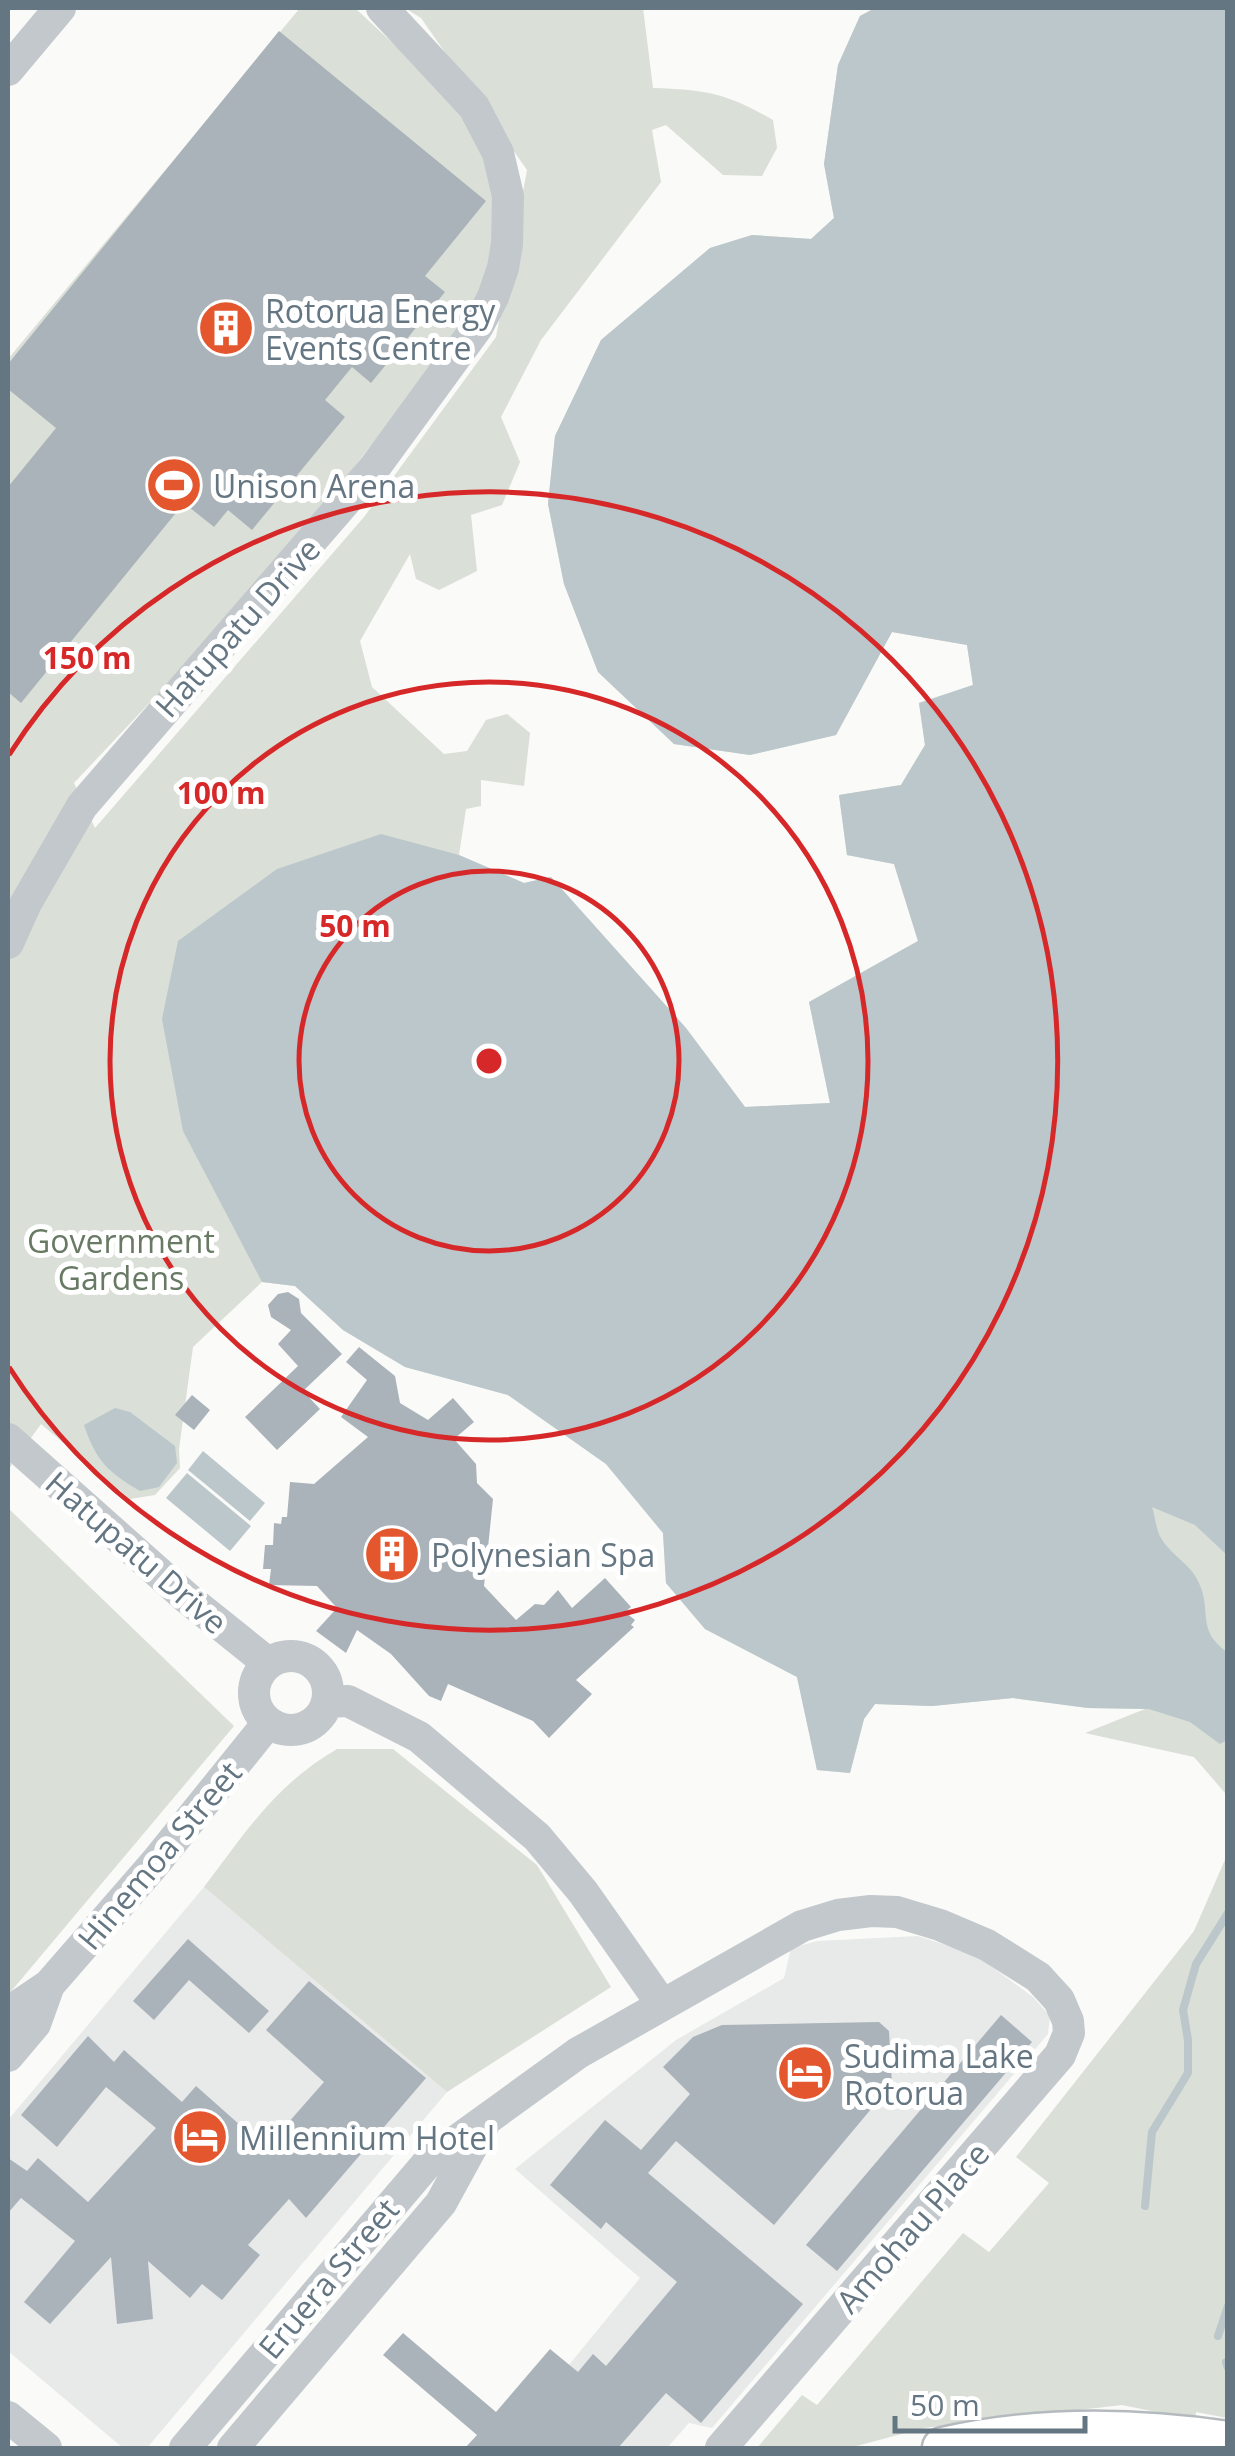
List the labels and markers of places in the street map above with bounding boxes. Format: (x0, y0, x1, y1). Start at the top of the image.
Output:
place label: Rotorua Energy Events Centre (265, 289, 496, 369)
building icon: Rotorua Energy Events Centre (196, 298, 256, 358)
sports icon: Unison Arena (144, 455, 204, 515)
place label: Unison Arena (213, 464, 415, 507)
centre of rings (471, 1043, 507, 1079)
building icon: Polynesian Spa (362, 1524, 422, 1584)
place label: Polynesian Spa (431, 1533, 655, 1576)
place label: Sudima Lake Rotorua (844, 2034, 1034, 2114)
hotel icon: Sudima Lake Rotorua (775, 2043, 835, 2103)
hotel icon: Millennium Hotel (170, 2107, 230, 2167)
place label: Millennium Hotel (239, 2116, 495, 2159)

